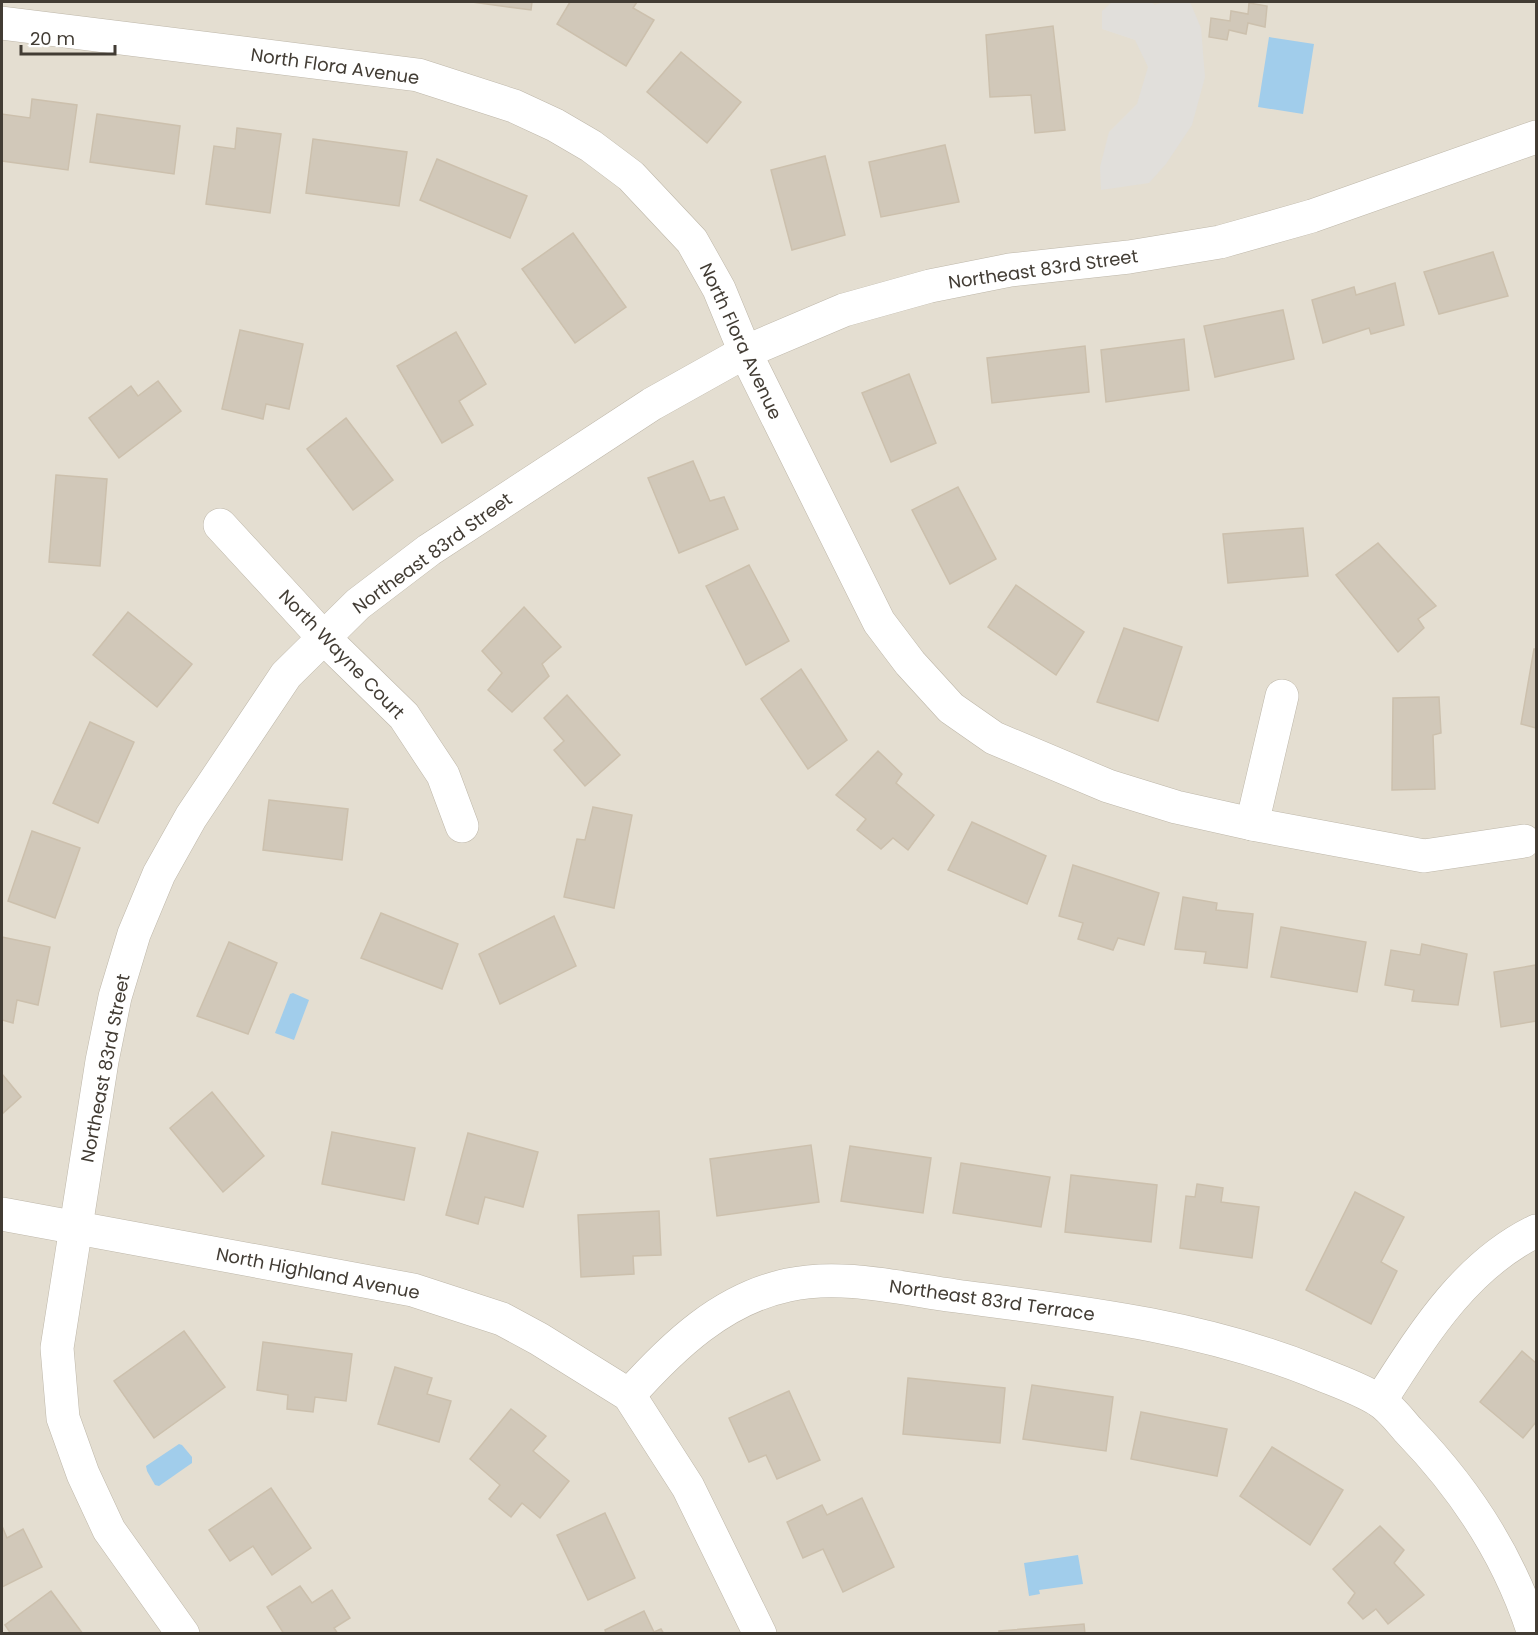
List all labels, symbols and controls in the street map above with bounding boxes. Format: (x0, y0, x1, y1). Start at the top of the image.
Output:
scale bar (21, 18, 116, 56)
text: 20 m (30, 26, 75, 51)
street label: North Flora Avenue (249, 42, 421, 90)
street label: Northeast 83rd Street (946, 243, 1140, 295)
street label: North Flora Avenue (694, 259, 788, 423)
street label: Northeast 83rd Street (347, 487, 517, 619)
street label: North Wayne Court (274, 584, 410, 724)
street label: Northeast 83rd Street (74, 972, 136, 1164)
street label: North Highland Avenue (214, 1241, 422, 1305)
street label: Northeast 83rd Terrace (888, 1273, 1096, 1327)

